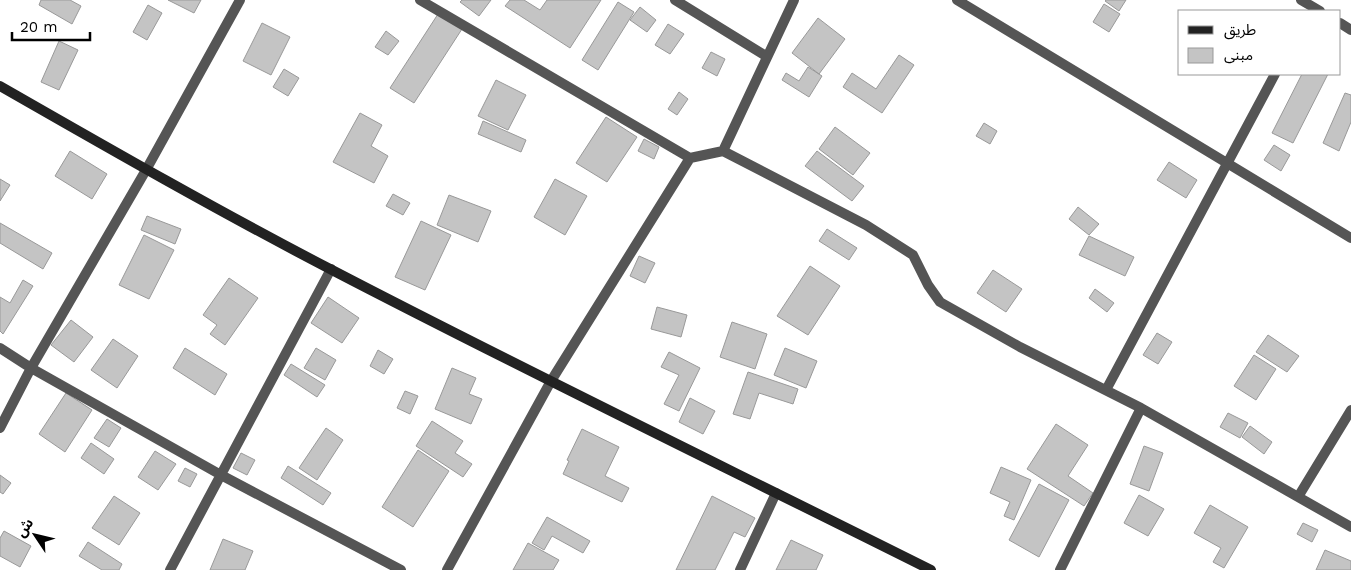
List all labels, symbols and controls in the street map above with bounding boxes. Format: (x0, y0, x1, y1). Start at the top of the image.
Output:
scale bar (12, 10, 90, 42)
legend (1178, 10, 1341, 75)
text: 20 m (20, 18, 58, 36)
text: طريق (1224, 21, 1256, 40)
text: مبنى (1224, 46, 1253, 64)
north arrow (10, 510, 60, 560)
text: ش (12, 515, 36, 540)

